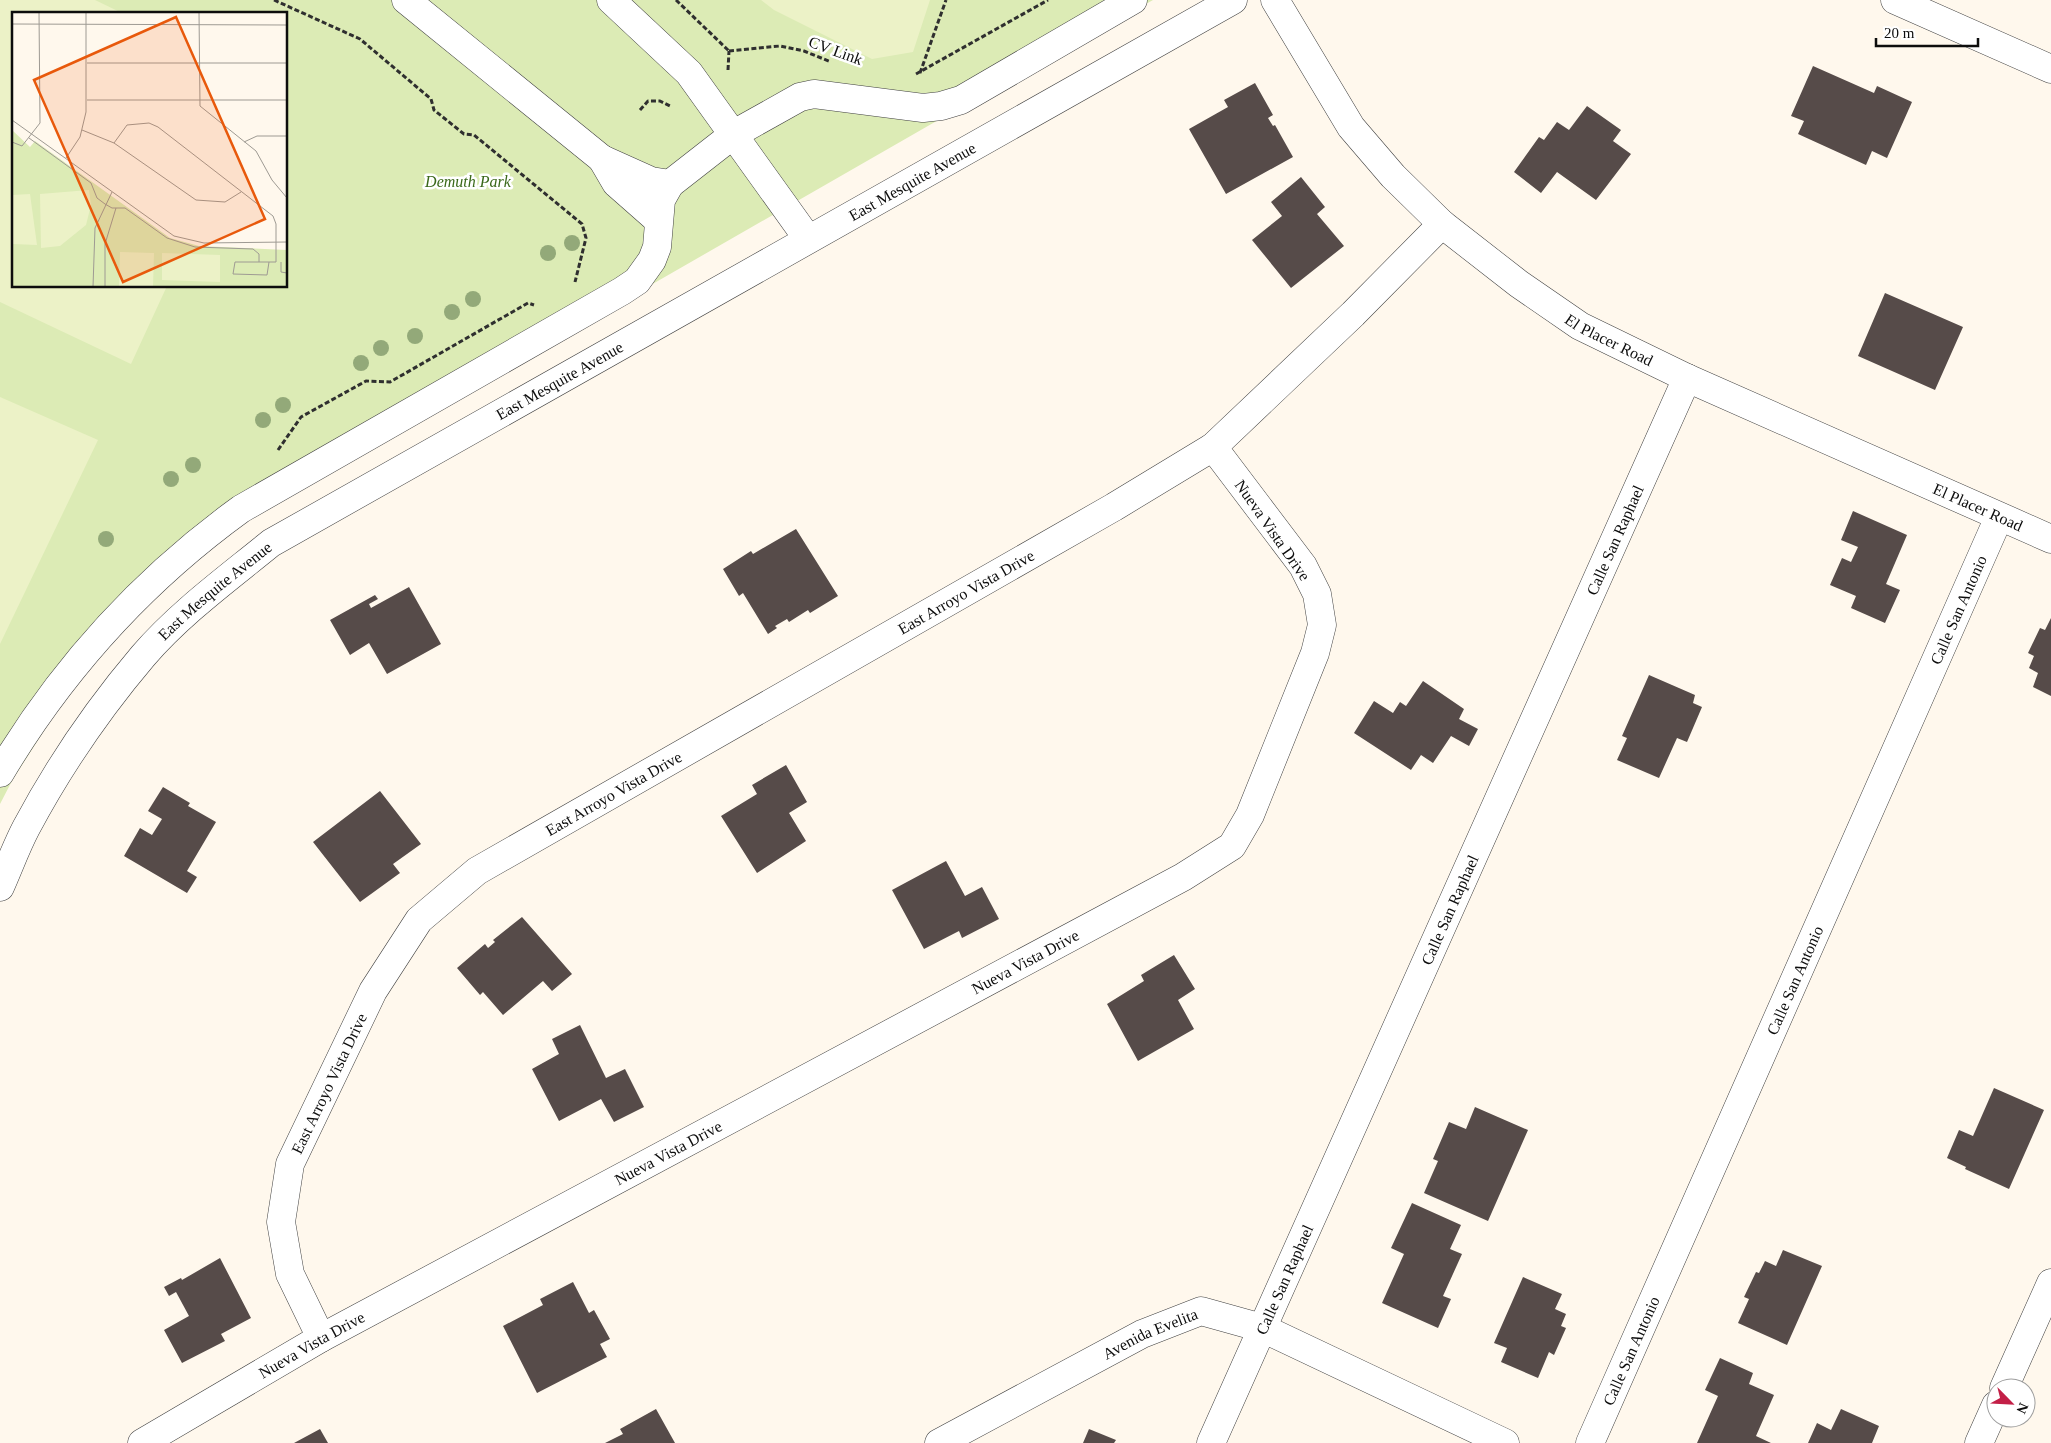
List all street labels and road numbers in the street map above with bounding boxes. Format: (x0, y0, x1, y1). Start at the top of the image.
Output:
street label: CV Link (807, 33, 865, 68)
street label: East Mesquite Avenue (846, 139, 979, 224)
street label: El Placer Road (1562, 310, 1656, 369)
street label: East Mesquite Avenue (493, 338, 626, 423)
street label: Nueva Vista Drive (1232, 477, 1314, 584)
street label: El Placer Road (1930, 480, 2025, 534)
street label: Calle San Raphael (1583, 482, 1647, 598)
street label: East Mesquite Avenue (155, 538, 275, 643)
street label: East Arroyo Vista Drive (895, 547, 1037, 638)
street label: Calle San Antonio (1927, 553, 1990, 667)
street label: East Arroyo Vista Drive (543, 748, 685, 839)
street label: Calle San Raphael (1418, 852, 1482, 967)
street label: Calle San Antonio (1763, 923, 1826, 1037)
street label: Nueva Vista Drive (969, 926, 1082, 997)
street label: East Arroyo Vista Drive (288, 1011, 370, 1157)
street label: Nueva Vista Drive (612, 1117, 725, 1188)
street label: Calle San Raphael (1253, 1222, 1317, 1337)
street label: Calle San Antonio (1600, 1294, 1663, 1408)
street label: Avenida Evelita (1100, 1305, 1200, 1363)
street label: Nueva Vista Drive (256, 1308, 367, 1382)

